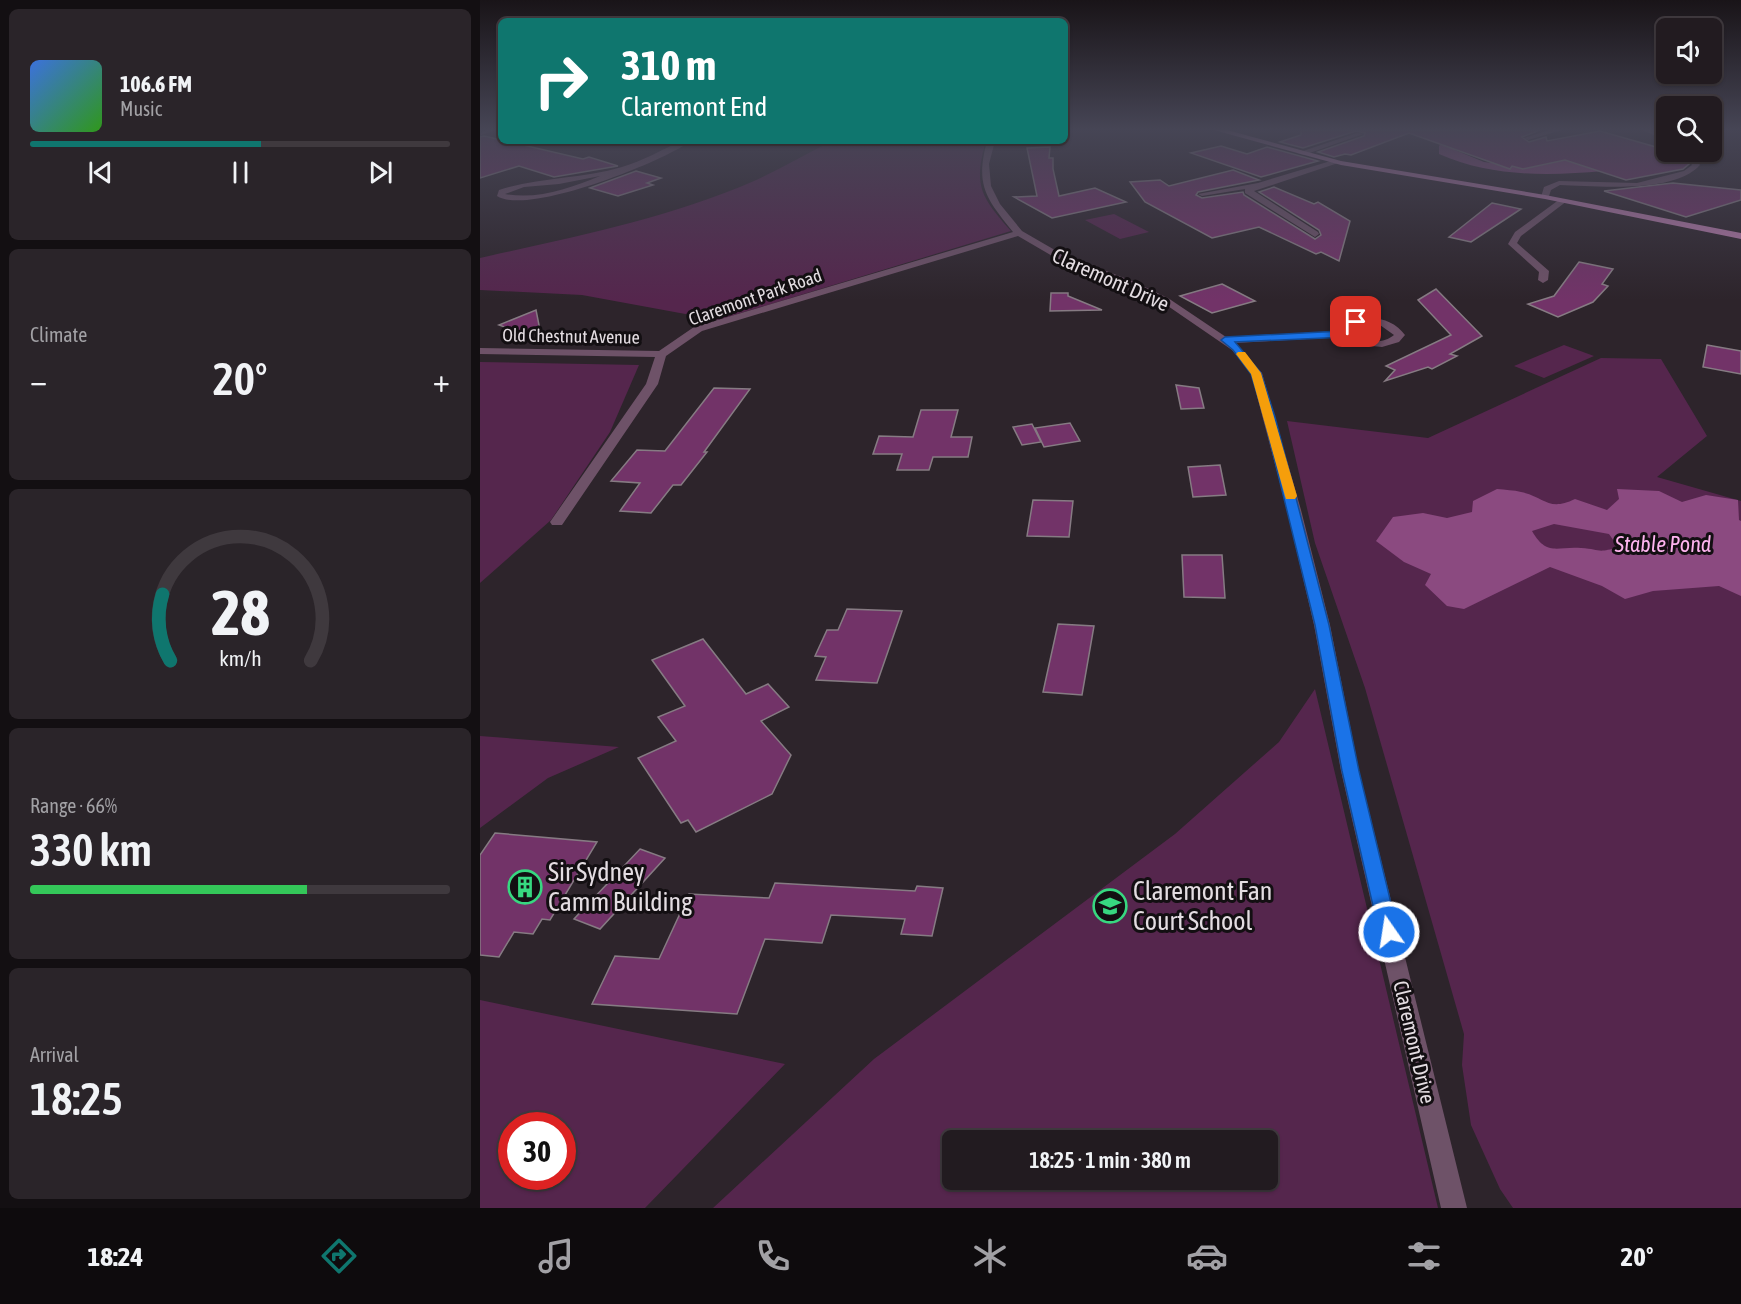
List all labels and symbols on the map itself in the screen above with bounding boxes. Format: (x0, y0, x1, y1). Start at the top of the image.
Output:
street label: Claremont Drive (1049, 243, 1173, 315)
street label: Claremont Park Road (686, 264, 824, 330)
pin (1330, 296, 1381, 347)
street label: Old Chestnut Avenue (502, 324, 640, 348)
water label: Stable Pond (1614, 531, 1711, 557)
place label: Sir Sydney Camm Building (548, 857, 693, 917)
building icon: Sir Sydney Camm Building (507, 869, 543, 905)
place label: Claremont Fan Court School (1133, 876, 1272, 936)
school or university icon: Claremont Fan Court School (1092, 888, 1128, 924)
position arrow (1357, 900, 1421, 964)
street label: Claremont Drive (1389, 978, 1441, 1106)
speed limit sign: 30 (498, 1112, 576, 1190)

